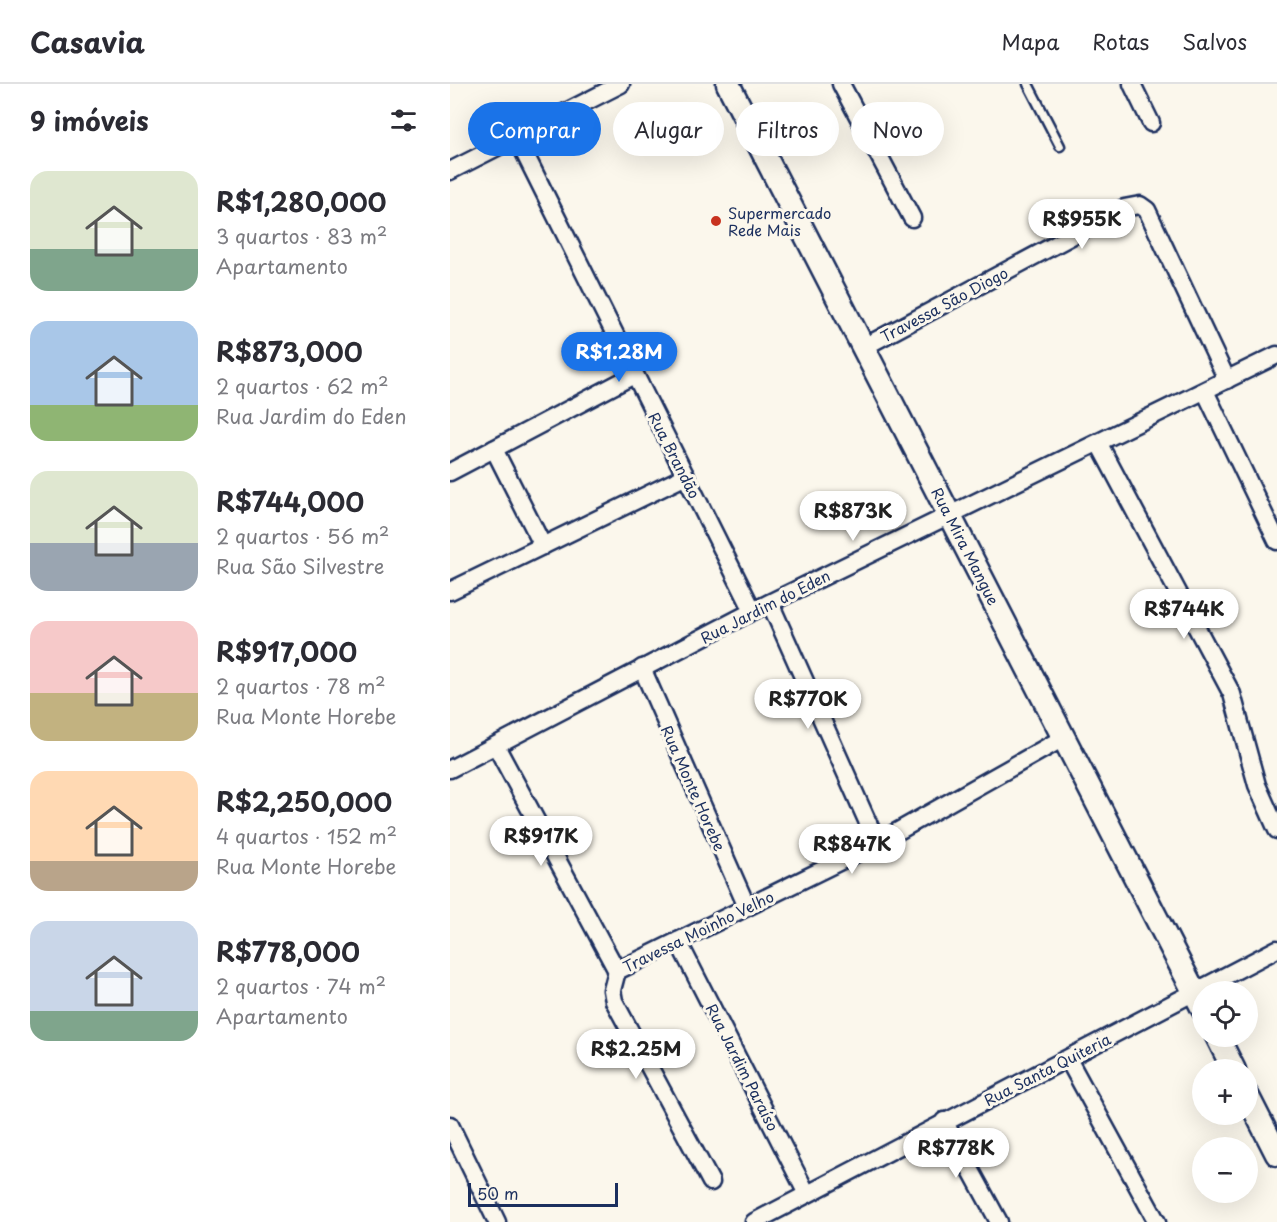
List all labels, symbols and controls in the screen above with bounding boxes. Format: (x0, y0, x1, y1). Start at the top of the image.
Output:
text: Casavia (30, 20, 145, 63)
text: Mapa (1002, 25, 1059, 57)
text: Rotas (1092, 25, 1149, 57)
text: Salvos (1182, 25, 1247, 57)
text: 9 imóveis (30, 101, 149, 140)
chip: Comprar (468, 102, 601, 156)
chip: Alugar (613, 102, 724, 156)
chip: Filtros (736, 102, 839, 156)
chip: Novo (851, 102, 944, 156)
icon: filters (387, 104, 420, 137)
text: R$1,280,000 (216, 182, 387, 221)
icon: home (78, 195, 150, 267)
pin: R$955K (1033, 199, 1131, 250)
place label: Supermercado Rede Mais (728, 201, 831, 241)
text: R$955K (1042, 203, 1122, 233)
marker: Supermercado Rede Mais (709, 214, 723, 228)
text: 3 quartos · 83 m² (216, 221, 387, 251)
text: Apartamento (216, 251, 348, 281)
street label: Travessa São Diogo (876, 261, 1012, 347)
text: R$873,000 (216, 332, 363, 371)
pin: R$1.28M (564, 332, 674, 383)
text: R$1.28M (575, 336, 663, 366)
icon: home (78, 345, 150, 417)
text: 2 quartos · 62 m² (216, 371, 389, 401)
text: Rua Jardim do Eden (216, 401, 406, 431)
street label: Rua Brandão (643, 408, 707, 502)
text: R$744,000 (216, 482, 364, 521)
street label: Rua Mira Mangue (926, 483, 1006, 609)
pin: R$873K (804, 491, 902, 542)
icon: home (78, 495, 150, 567)
text: R$873K (814, 495, 892, 525)
text: 2 quartos · 56 m² (216, 521, 389, 551)
text: Rua São Silvestre (216, 551, 384, 581)
street label: Rua Jardim do Eden (696, 563, 834, 649)
pin: R$744K (1135, 589, 1233, 640)
text: R$744K (1144, 593, 1224, 623)
text: R$917,000 (216, 632, 357, 671)
icon: home (78, 645, 150, 717)
text: 2 quartos · 78 m² (216, 671, 386, 701)
pin: R$770K (759, 679, 857, 730)
text: R$770K (768, 683, 848, 713)
text: Rua Monte Horebe (216, 701, 397, 731)
street label: Rua Monte Horebe (656, 721, 732, 855)
text: R$2,250,000 (216, 782, 392, 821)
icon: home (78, 795, 150, 867)
pin: R$917K (492, 816, 590, 867)
text: R$917K (504, 820, 578, 850)
text: 4 quartos · 152 m² (216, 821, 397, 851)
pin: R$847K (803, 824, 901, 875)
text: R$847K (813, 828, 891, 858)
text: Rua Monte Horebe (216, 851, 397, 881)
street label: Travessa Moinho Velho (619, 884, 777, 978)
text: R$778,000 (216, 932, 360, 971)
icon: home (78, 945, 150, 1017)
text: 2 quartos · 74 m² (216, 971, 386, 1001)
map controls (1192, 981, 1258, 1203)
button: locate (1192, 981, 1258, 1047)
street label: Rua Jardim Paraíso (701, 999, 785, 1135)
text: Apartamento (216, 1001, 348, 1031)
street label: Rua Santa Quiteria (979, 1027, 1115, 1111)
pin: R$2.25M (581, 1029, 691, 1080)
text: R$2.25M (590, 1033, 682, 1063)
button: + (1192, 1059, 1258, 1125)
pin: R$778K (907, 1128, 1005, 1179)
text: R$778K (917, 1132, 995, 1162)
button: − (1192, 1137, 1258, 1203)
scale bar (468, 1180, 618, 1208)
text: 50 m (477, 1181, 518, 1205)

